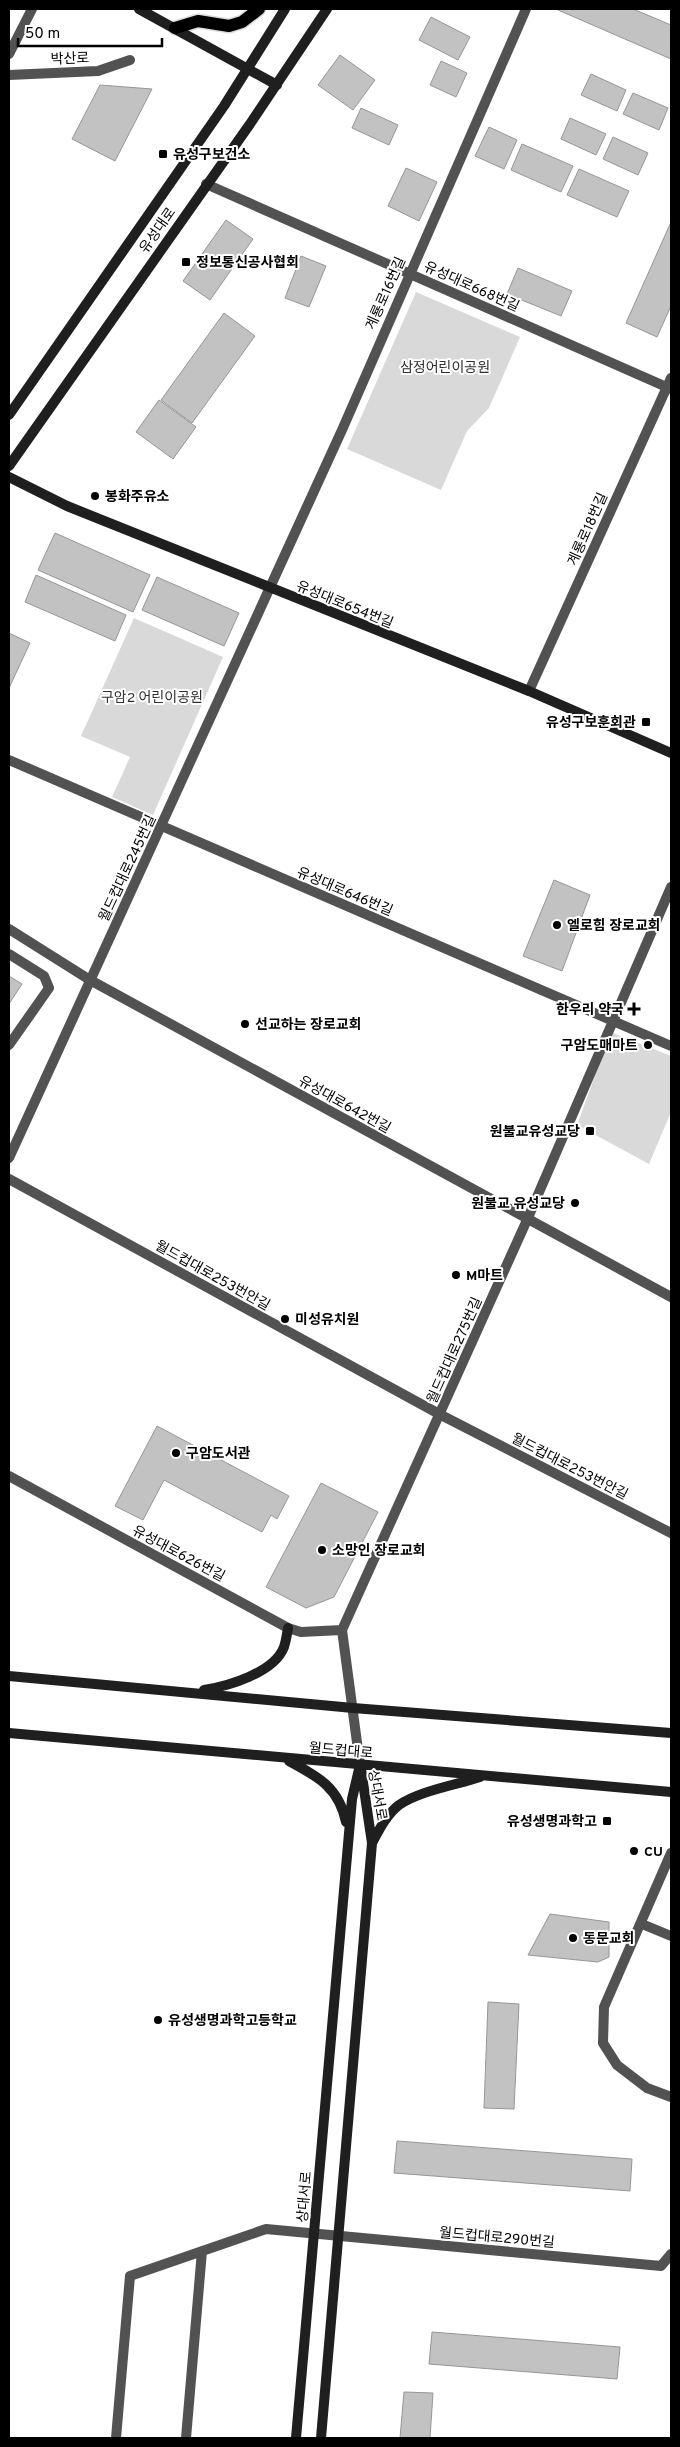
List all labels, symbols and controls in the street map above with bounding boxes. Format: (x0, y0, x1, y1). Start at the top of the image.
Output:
scale bar (18, 15, 161, 47)
text: 50 m (25, 25, 60, 44)
street label: 박산로 (50, 50, 90, 69)
place label: 유성구보건소 (173, 147, 250, 164)
marker: 유성구보건소 (157, 148, 169, 160)
street label: 유성대로 (136, 205, 180, 257)
place label: 정보통신공사협회 (196, 255, 299, 272)
street label: 계룡로16번길 (363, 255, 410, 333)
marker: 정보통신공사협회 (180, 256, 192, 268)
street label: 유성대로668번길 (421, 259, 522, 316)
park label: 삼정어린이공원 (400, 360, 490, 377)
place label: 봉화주유소 (105, 489, 170, 506)
marker: 봉화주유소 (89, 490, 101, 502)
street label: 계룡로18번길 (565, 490, 612, 569)
street label: 유성대로654번길 (293, 578, 396, 633)
park label: 구암2 어린이공원 (101, 690, 203, 707)
place label: 유성구보훈회관 (546, 715, 636, 732)
marker: 유성구보훈회관 (640, 716, 652, 728)
street label: 월드컵대로245번길 (96, 812, 161, 925)
street label: 유성대로646번길 (294, 864, 395, 920)
place label: 엘로힘 장로교회 (567, 917, 661, 935)
marker: 엘로힘 장로교회 (551, 919, 563, 931)
place label: 한우리 약국 (556, 1001, 624, 1019)
marker: 한우리 약국 (628, 1003, 640, 1015)
place label: 선교하는 장로교회 (255, 1017, 362, 1034)
marker: 선교하는 장로교회 (239, 1018, 251, 1030)
place label: 구암도매마트 (561, 1038, 638, 1055)
marker: 구암도매마트 (642, 1039, 654, 1051)
street label: 유성대로642번길 (295, 1073, 393, 1138)
place label: 원불교유성교당 (490, 1124, 580, 1141)
marker: 원불교유성교당 (584, 1125, 596, 1137)
place label: 원불교 유성교당 (471, 1196, 565, 1213)
marker: 원불교 유성교당 (569, 1197, 581, 1209)
street label: 월드컵대로253번안길 (152, 1238, 273, 1315)
place label: M마트 (466, 1268, 503, 1285)
marker: M마트 (450, 1269, 462, 1281)
street label: 월드컵대로275번길 (424, 1295, 486, 1406)
place label: 미성유치원 (295, 1312, 359, 1329)
marker: 미성유치원 (279, 1313, 291, 1325)
street label: 월드컵대로253번안길 (508, 1431, 631, 1504)
place label: 구암도서관 (186, 1446, 251, 1463)
marker: 구암도서관 (170, 1447, 182, 1459)
street label: 유성대로626번길 (129, 1523, 228, 1586)
place label: 소망인 장로교회 (332, 1543, 426, 1560)
marker: 소망인 장로교회 (316, 1544, 328, 1556)
street label: 월드컵대로 (308, 1740, 374, 1763)
street label: 상대서로 (364, 1768, 389, 1822)
place label: 유성생명과학고 (507, 1813, 597, 1831)
marker: 유성생명과학고 (601, 1815, 613, 1827)
place label: CU (644, 1844, 663, 1861)
marker: CU (628, 1845, 640, 1857)
place label: 동문교회 (583, 1931, 635, 1948)
marker: 동문교회 (567, 1932, 579, 1944)
place label: 유성생명과학고등학교 (168, 2012, 297, 2030)
marker: 유성생명과학고등학교 (152, 2014, 164, 2026)
street label: 상대서로 (295, 2171, 316, 2224)
street label: 월드컵대로290번길 (438, 2225, 555, 2252)

